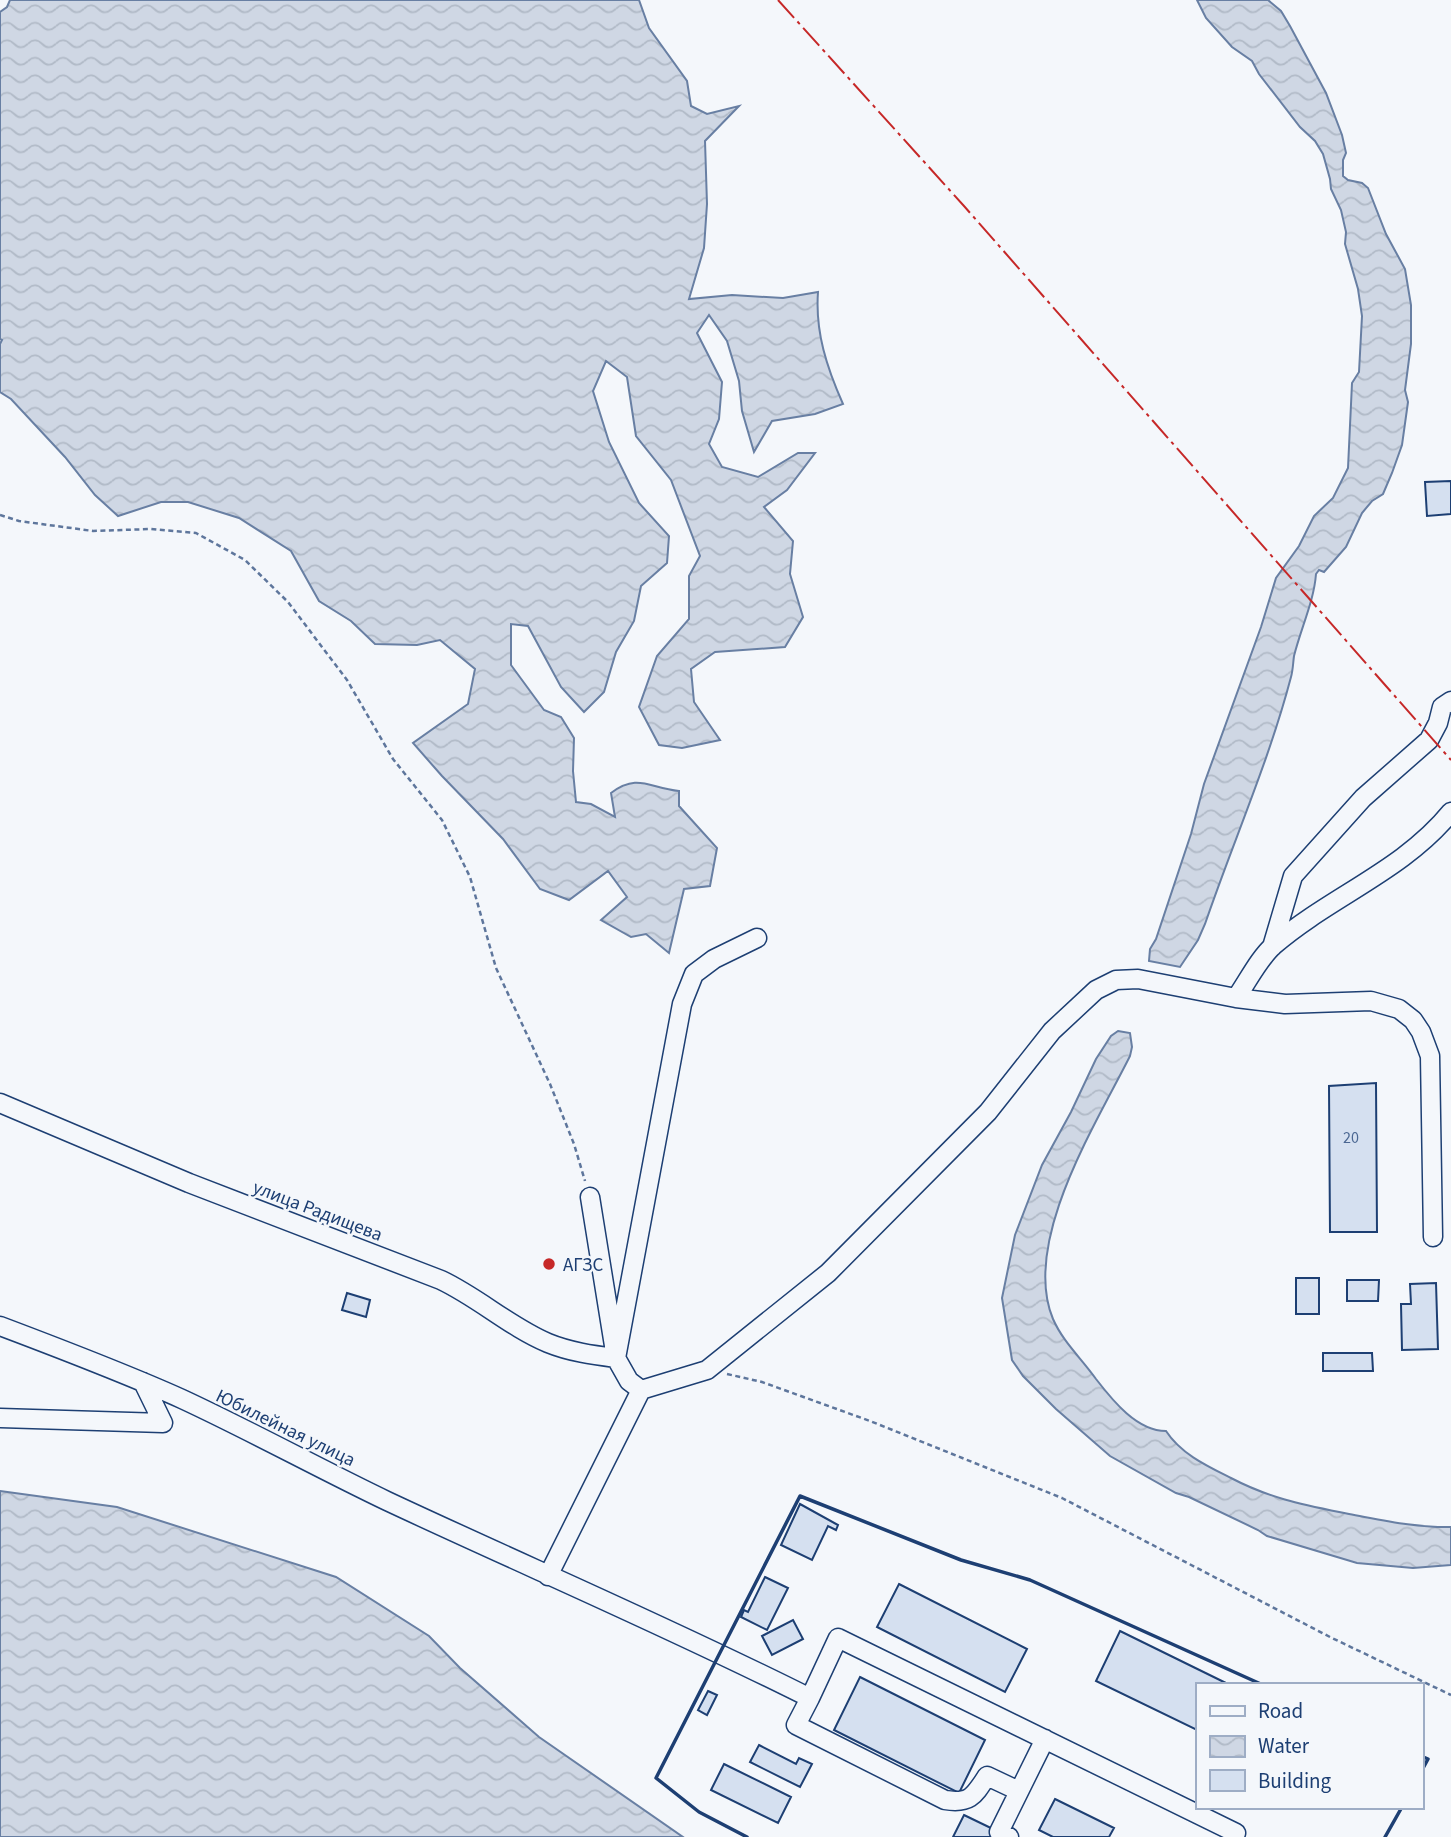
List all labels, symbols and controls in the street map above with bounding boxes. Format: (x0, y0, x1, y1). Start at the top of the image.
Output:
house number: 20 (1343, 1127, 1359, 1149)
street label: улица Радищева (249, 1174, 386, 1249)
place label: АГЗС (563, 1252, 603, 1279)
marker: АГЗС (541, 1256, 557, 1272)
street label: Юбилейная улица (211, 1383, 360, 1474)
legend (1196, 1683, 1423, 1809)
text: Road (1258, 1696, 1303, 1726)
text: Water (1258, 1731, 1310, 1761)
text: Building (1258, 1766, 1332, 1796)

